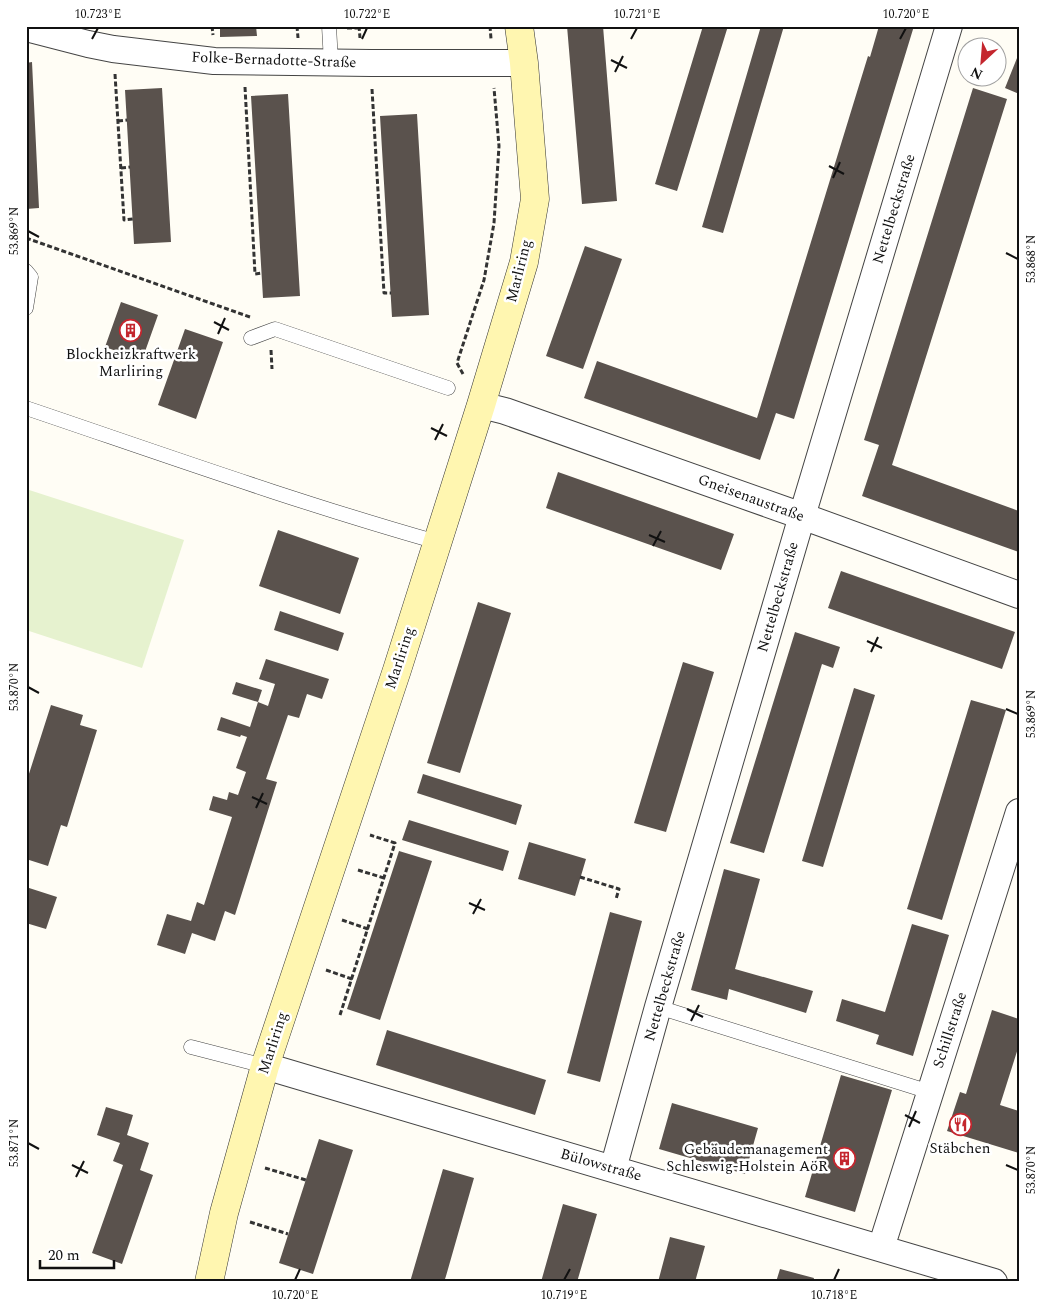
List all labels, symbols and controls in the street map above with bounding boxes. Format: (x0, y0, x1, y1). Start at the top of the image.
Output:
text: 10.723°E (75, 5, 121, 24)
text: 10.722°E (344, 5, 390, 24)
text: 10.721°E (614, 5, 660, 24)
text: 10.720°E (883, 5, 929, 24)
north arrow (958, 38, 1008, 88)
street label: Folke-Bernadotte-Straße (191, 46, 357, 74)
text: N (967, 61, 986, 85)
street label: Nettelbeckstraße (866, 151, 922, 267)
text: 53.869°N (5, 207, 24, 255)
text: 53.868°N (1022, 235, 1041, 283)
street label: Marliring (500, 237, 538, 305)
building icon: Blockheizkraftwerk Marliring (119, 319, 143, 343)
place label: Blockheizkraftwerk Marliring (66, 343, 196, 383)
street label: Gneisenaustraße (694, 468, 808, 528)
street label: Nettelbeckstraße (751, 539, 805, 655)
street label: Marliring (379, 624, 421, 692)
text: 53.870°N (5, 663, 24, 711)
text: 53.869°N (1022, 690, 1041, 738)
street label: Nettelbeckstraße (638, 928, 692, 1044)
street label: Schillstraße (927, 989, 973, 1071)
street label: Marliring (252, 1009, 294, 1077)
restaurant icon: Stäbchen (948, 1113, 972, 1137)
text: 53.871°N (5, 1119, 24, 1167)
place label: Stäbchen (929, 1137, 991, 1160)
place label: Gebäudemanagement Schleswig-Holstein AöR (666, 1138, 828, 1178)
street label: Bülowstraße (558, 1142, 644, 1188)
building icon: Gebäudemanagement Schleswig-Holstein AöR (832, 1146, 856, 1170)
text: 53.870°N (1022, 1146, 1041, 1194)
scale bar (40, 1238, 114, 1270)
text: 20 m (48, 1244, 80, 1267)
text: 10.720°E (272, 1286, 318, 1305)
text: 10.719°E (541, 1286, 587, 1305)
text: 10.718°E (811, 1286, 857, 1305)

